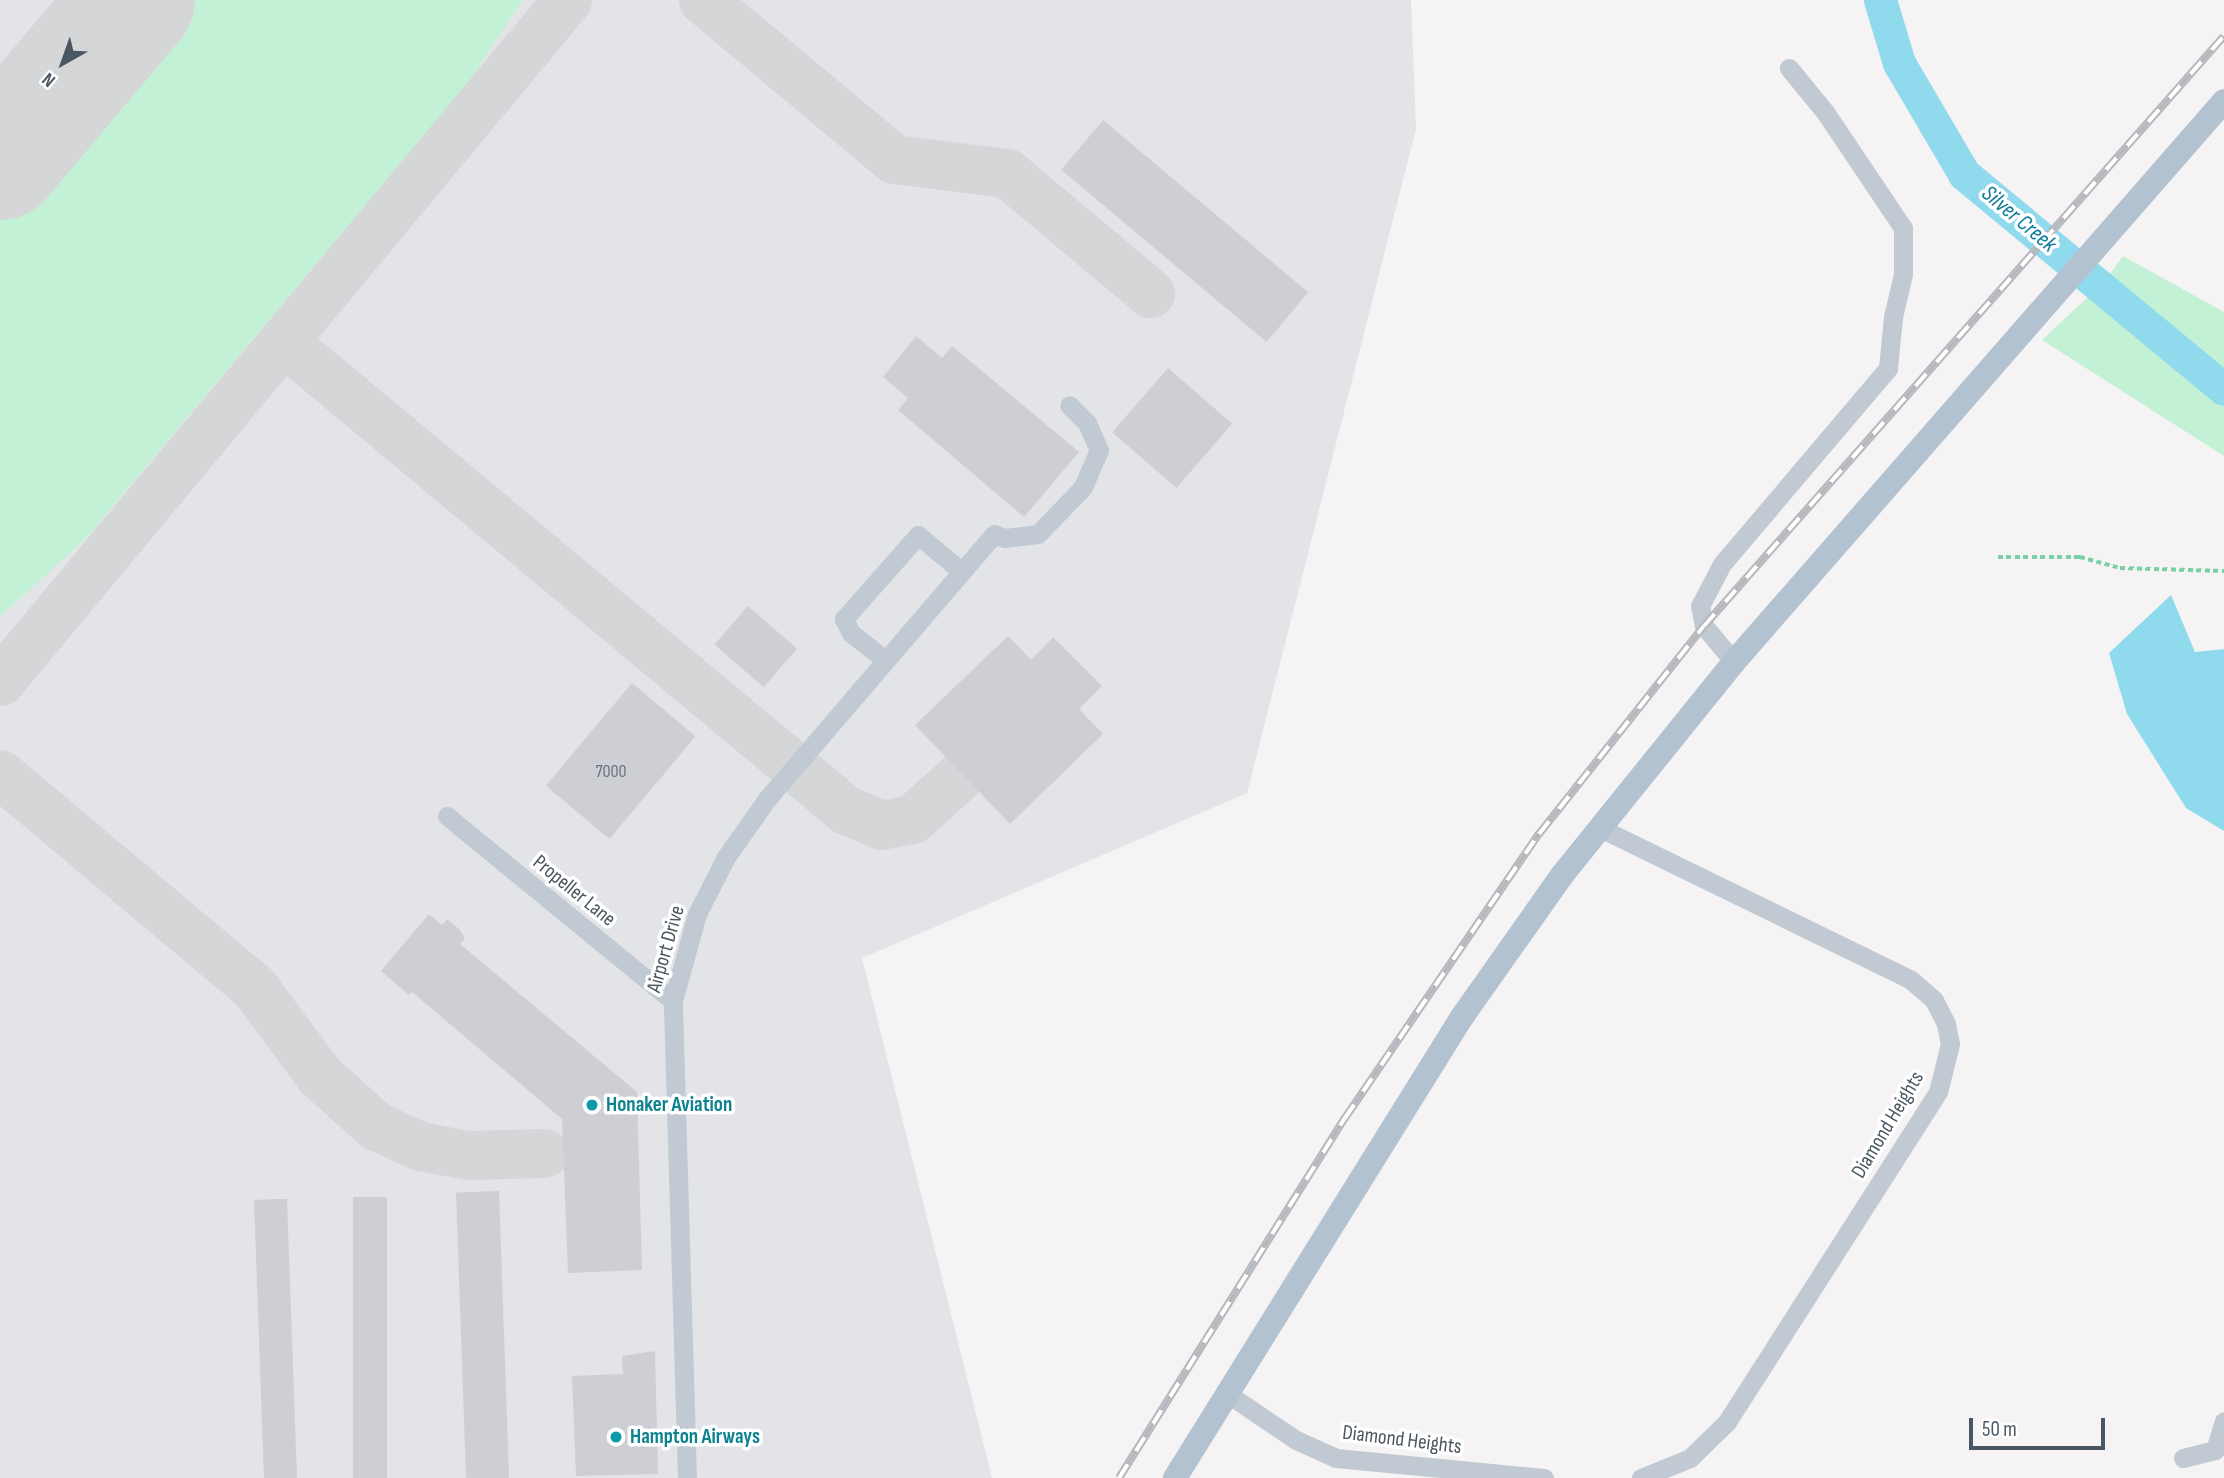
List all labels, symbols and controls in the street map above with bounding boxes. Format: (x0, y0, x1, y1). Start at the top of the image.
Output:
north arrow (28, 28, 98, 98)
text: N (38, 67, 60, 92)
water label: Silver Creek (1976, 180, 2062, 258)
house number: 7000 (595, 761, 627, 783)
street label: Propeller Lane (527, 850, 621, 932)
street label: Airport Drive (642, 903, 690, 995)
street label: Diamond Heights (1846, 1067, 1930, 1183)
place label: Honaker Aviation (606, 1092, 732, 1118)
marker: Honaker Aviation (584, 1097, 600, 1113)
scale bar (1972, 1404, 2108, 1448)
text: 50 m (1982, 1417, 2017, 1442)
street label: Diamond Heights (1341, 1420, 1463, 1460)
place label: Hampton Airways (630, 1424, 760, 1450)
marker: Hampton Airways (608, 1429, 624, 1445)

